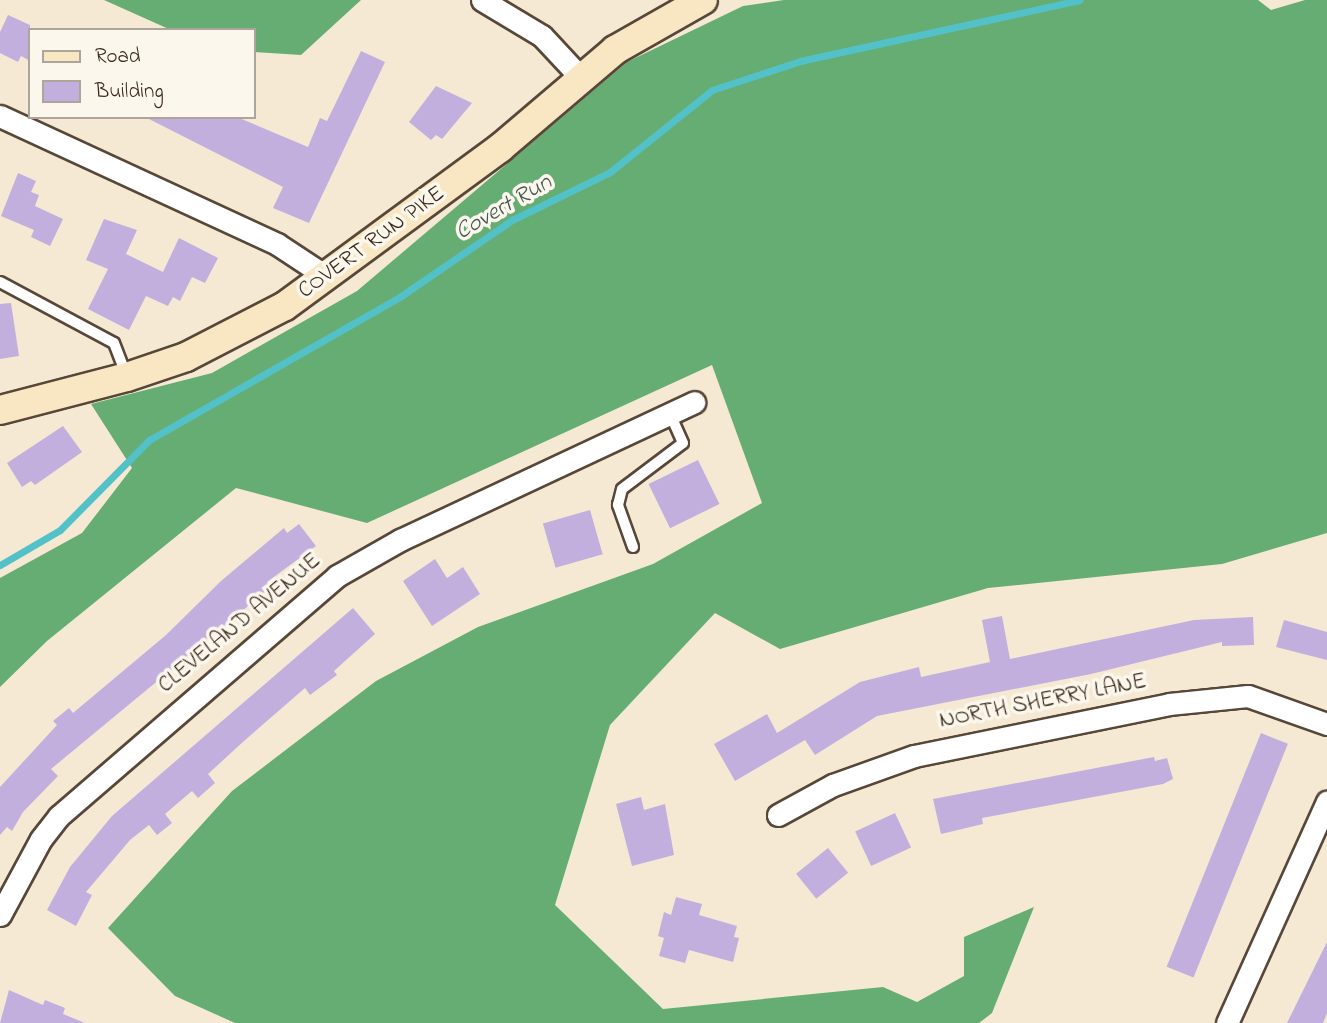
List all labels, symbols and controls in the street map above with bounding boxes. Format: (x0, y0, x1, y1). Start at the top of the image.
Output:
legend (28, 28, 256, 119)
text: Road (95, 42, 141, 72)
text: Building (95, 77, 164, 107)
water label: Covert Run (451, 169, 557, 247)
street label: COVERT RUN PIKE (293, 181, 451, 305)
street label: CLEVELAND AVENUE (153, 548, 327, 700)
street label: NORTH SHERRY LANE (937, 668, 1149, 736)

